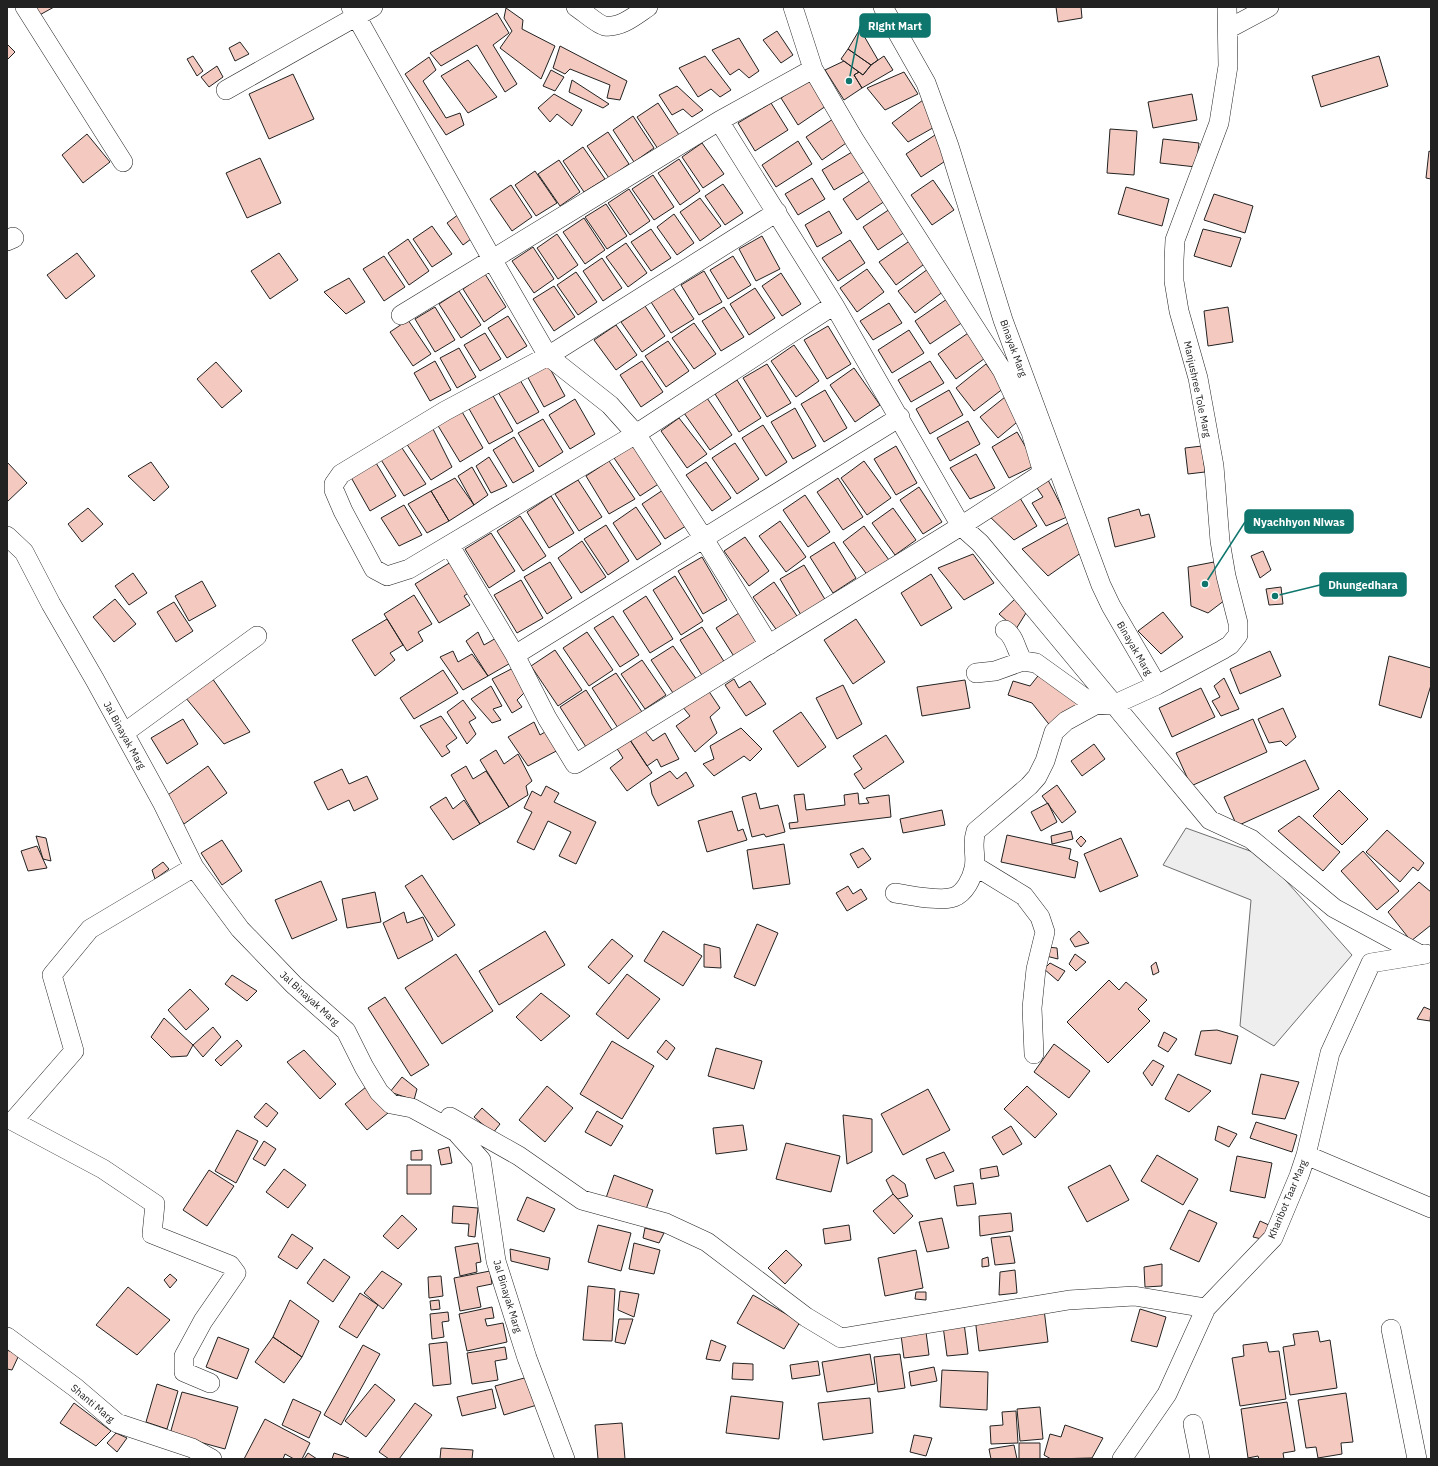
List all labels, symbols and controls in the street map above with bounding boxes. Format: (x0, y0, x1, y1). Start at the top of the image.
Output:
callout: Right Mart (860, 14, 930, 37)
text: Right Mart (868, 19, 922, 33)
street label: Binayak Marg (997, 318, 1030, 379)
street label: Manjushree Tole Marg (1181, 340, 1214, 439)
callout: Nyachhyon Niwas (1245, 510, 1353, 533)
text: Nyachhyon Niwas (1253, 515, 1345, 529)
callout: Dhungedhara (1320, 573, 1406, 596)
text: Dhungedhara (1328, 578, 1398, 592)
street label: Binayak Marg (1114, 619, 1156, 678)
street label: Jal Binayak Marg (101, 699, 149, 772)
street label: Jal Binayak Marg (277, 968, 343, 1029)
street label: Kharibot Taar Marg (1265, 1157, 1310, 1241)
street label: Jal Binayak Marg (490, 1258, 525, 1335)
street label: Shanti Marg (68, 1381, 118, 1426)

